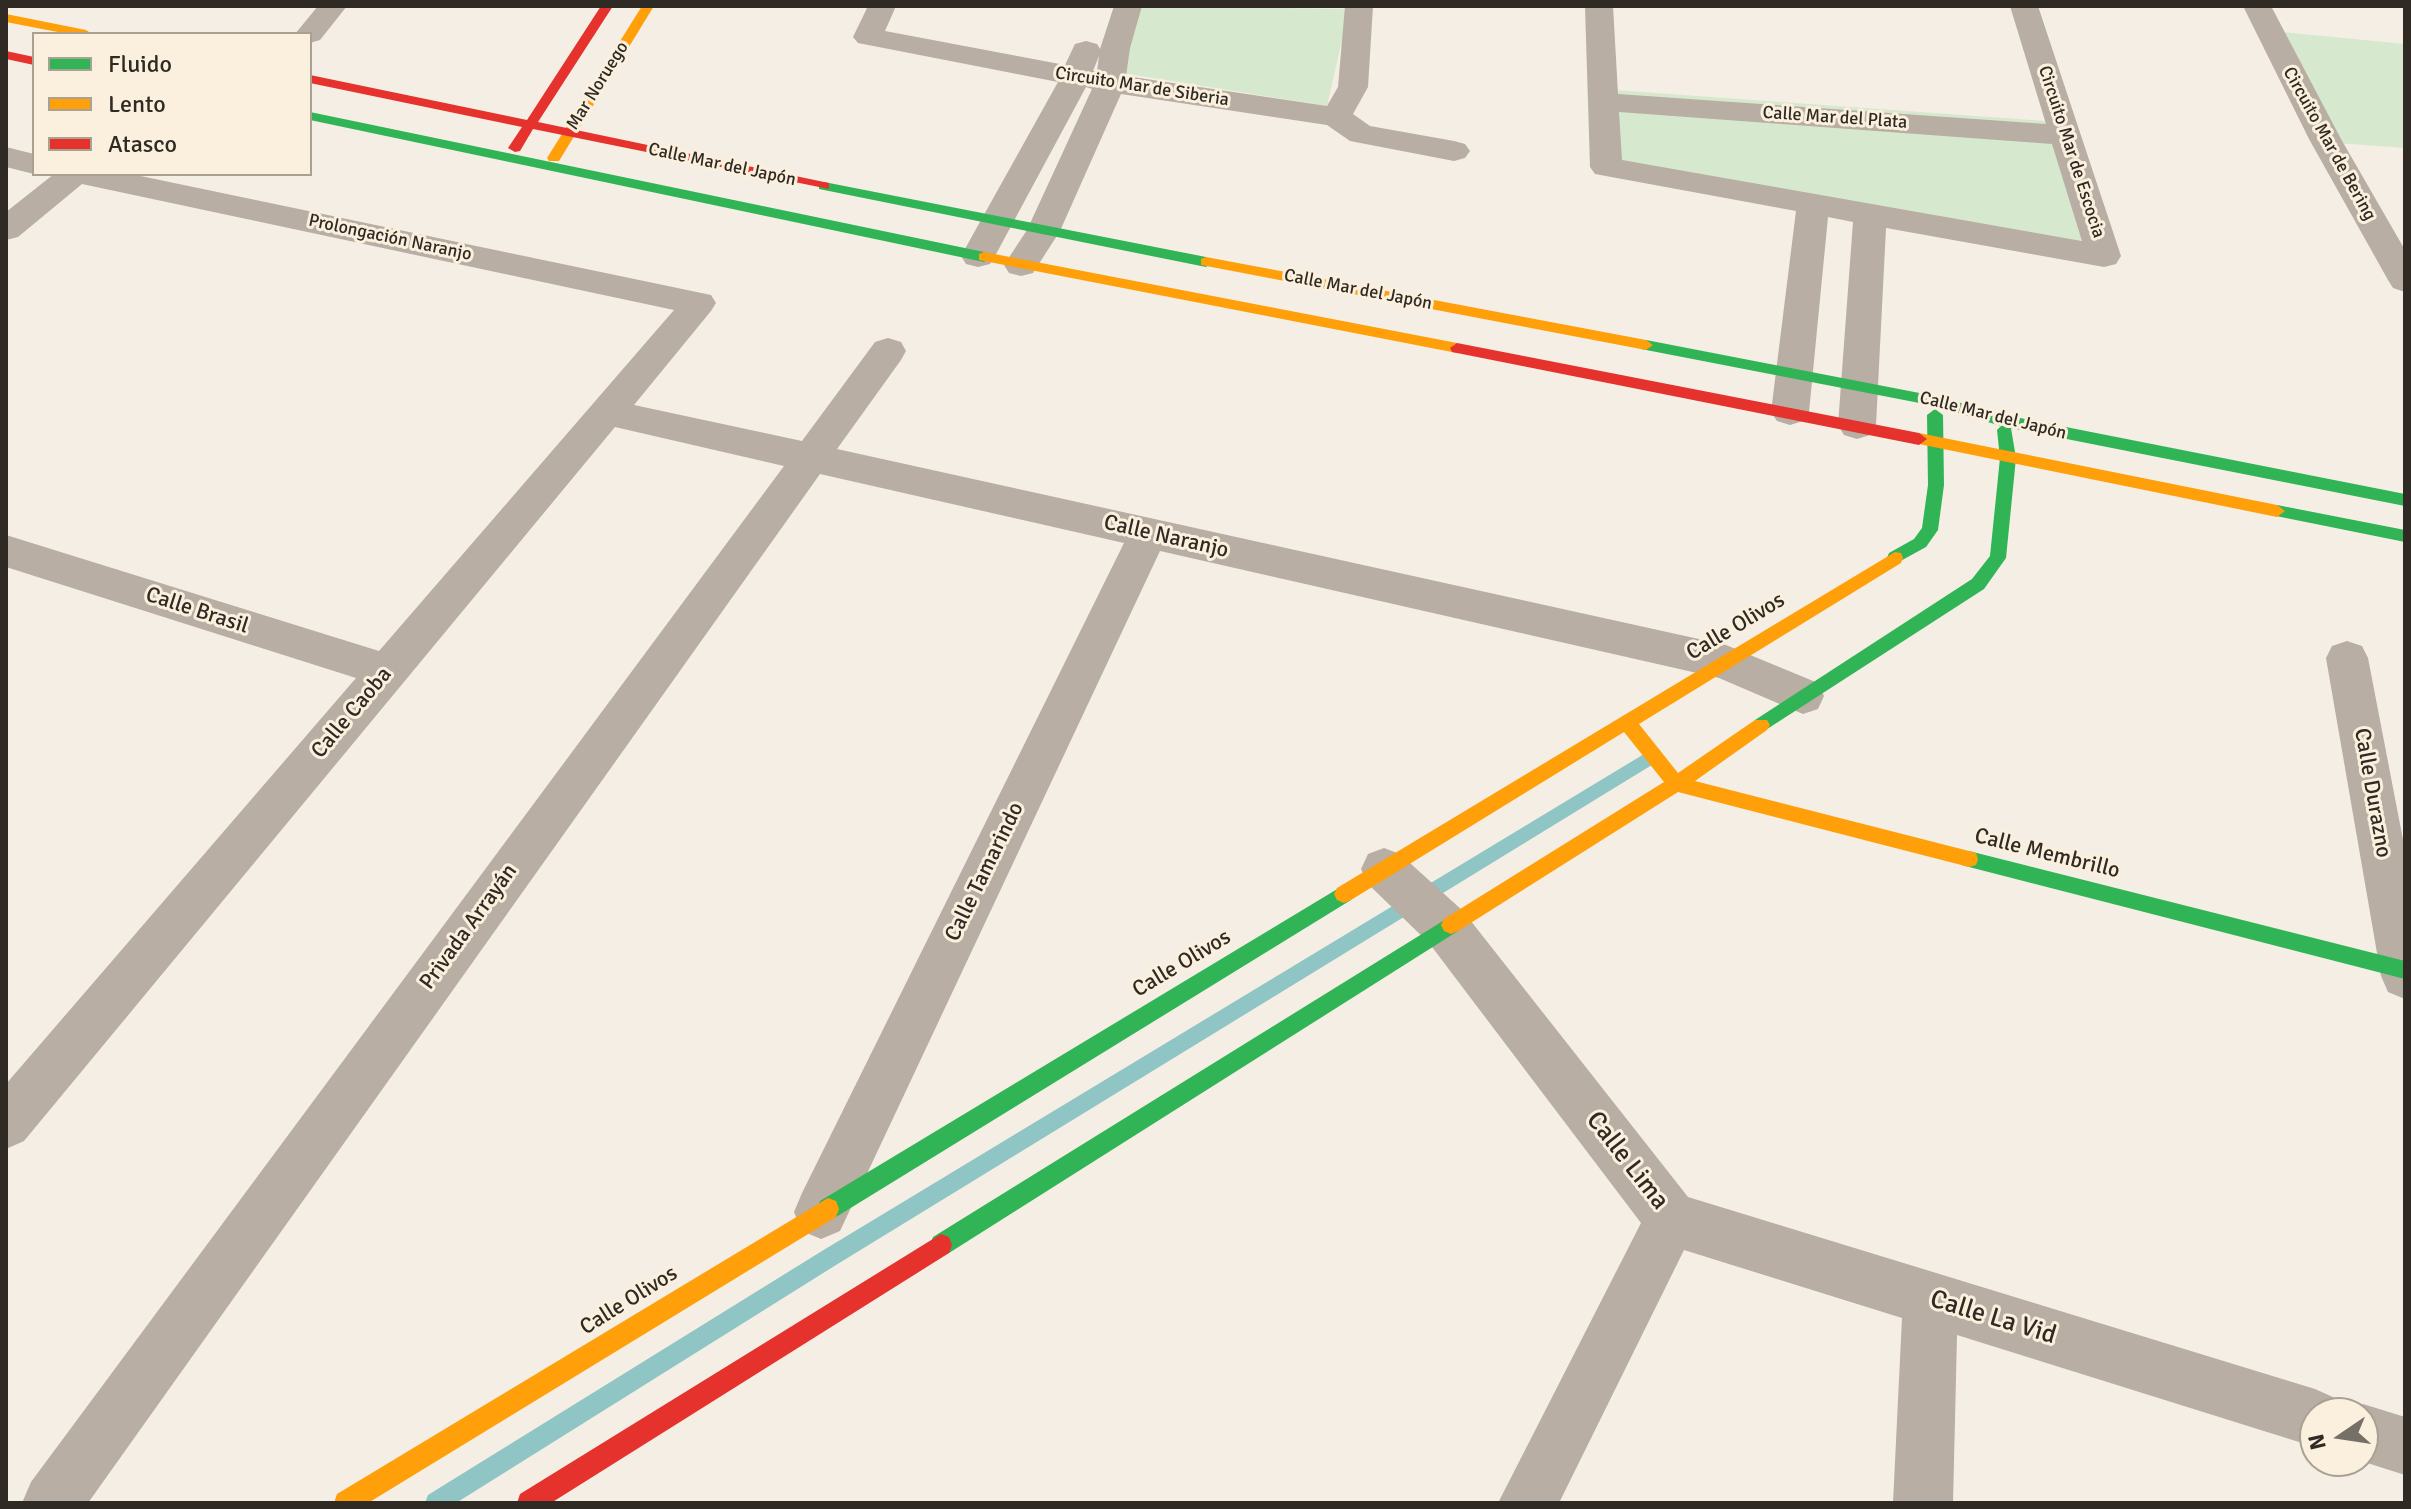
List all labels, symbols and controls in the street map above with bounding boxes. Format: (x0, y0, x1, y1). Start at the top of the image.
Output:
legend (32, 32, 312, 176)
street label: Mar Noruego (562, 38, 634, 134)
text: Fluido (108, 49, 172, 79)
street label: Circuito Mar de Siberia (1054, 63, 1230, 111)
street label: Circuito Mar de Escocia (2033, 63, 2109, 241)
street label: Circuito Mar de Bering (2278, 63, 2380, 225)
text: Lento (108, 89, 166, 119)
street label: Calle Mar del Plata (1762, 102, 1908, 134)
text: Atasco (108, 129, 177, 159)
street label: Calle Mar del Japón (646, 139, 798, 191)
street label: Prolongación Naranjo (306, 210, 474, 266)
street label: Calle Mar del Japón (1282, 265, 1434, 315)
street label: Calle Mar del Japón (1917, 387, 2069, 445)
street label: Calle Naranjo (1101, 510, 1231, 564)
street label: Calle Brasil (142, 582, 252, 640)
street label: Calle Olivos (1682, 587, 1790, 667)
street label: Calle Caoba (306, 662, 398, 764)
street label: Calle Durazno (2348, 726, 2396, 860)
street label: Calle Tamarindo (940, 798, 1030, 946)
street label: Calle Membrillo (1972, 823, 2122, 885)
street label: Privada Arrayán (415, 859, 523, 995)
street label: Calle Olivos (1128, 924, 1236, 1004)
street label: Calle Lima (1579, 1106, 1675, 1216)
street label: Calle Olivos (575, 1261, 683, 1341)
street label: Calle La Vid (1926, 1284, 2060, 1352)
north arrow (2299, 1397, 2379, 1477)
text: N (2302, 1432, 2332, 1453)

